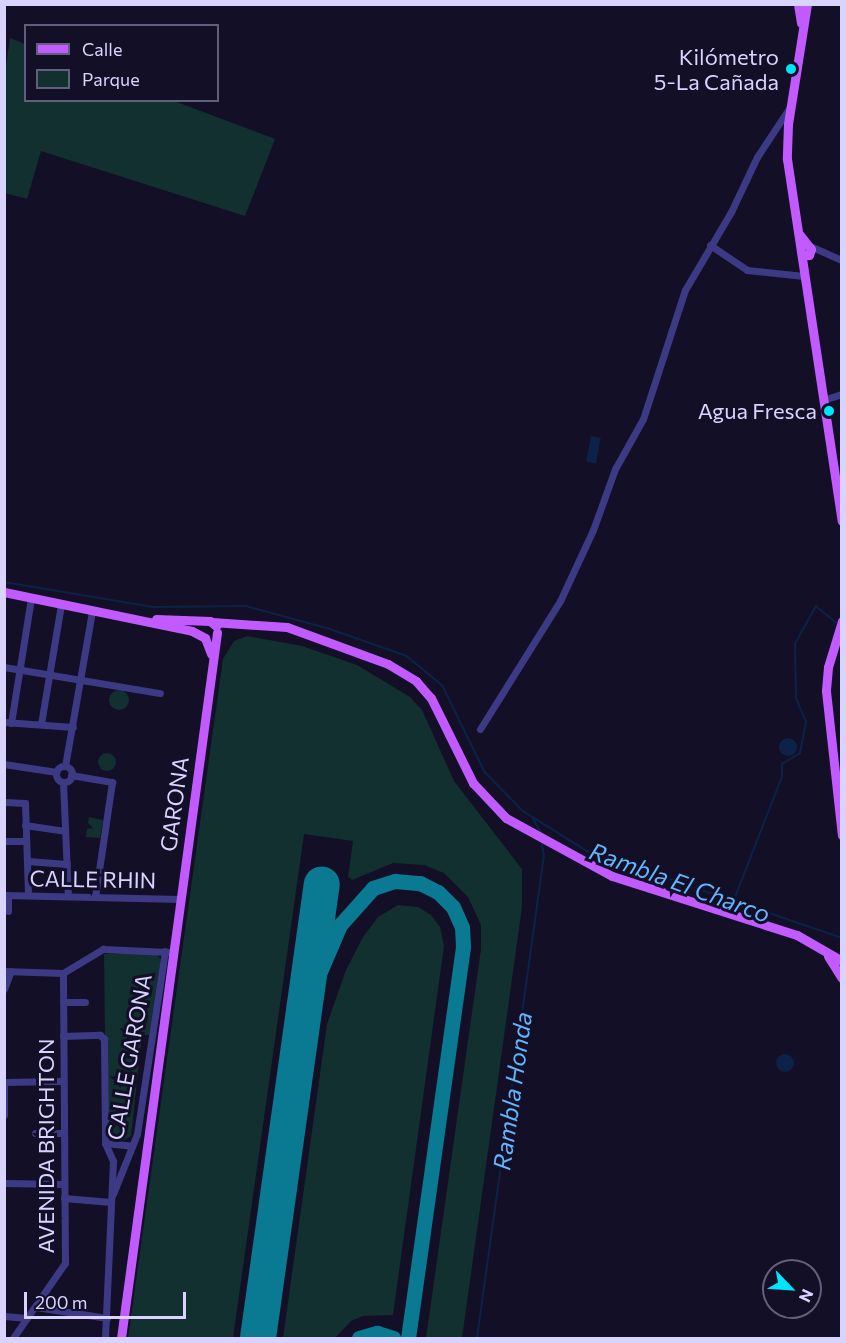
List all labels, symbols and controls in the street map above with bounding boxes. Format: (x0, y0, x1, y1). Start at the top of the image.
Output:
legend (24, 24, 219, 102)
text: Calle (82, 38, 122, 60)
place label: Kilómetro 5-La Cañada (654, 43, 779, 94)
marker: Kilómetro 5-La Cañada (784, 62, 798, 76)
text: Parque (82, 68, 140, 90)
place label: Agua Fresca (698, 398, 817, 424)
marker: Agua Fresca (822, 404, 836, 418)
street label: GARONA (154, 755, 194, 853)
water label: Rambla El Charco (586, 836, 774, 928)
street label: CALLE RHIN (29, 865, 157, 893)
street label: CALLE GARONA (101, 972, 157, 1142)
water label: Rambla Honda (487, 1010, 537, 1172)
street label: AVENIDA BRIGHTON (33, 1038, 59, 1254)
north arrow (762, 1259, 822, 1319)
scale bar (27, 1280, 189, 1318)
text: N (796, 1287, 818, 1305)
text: 200 m (35, 1291, 88, 1313)

